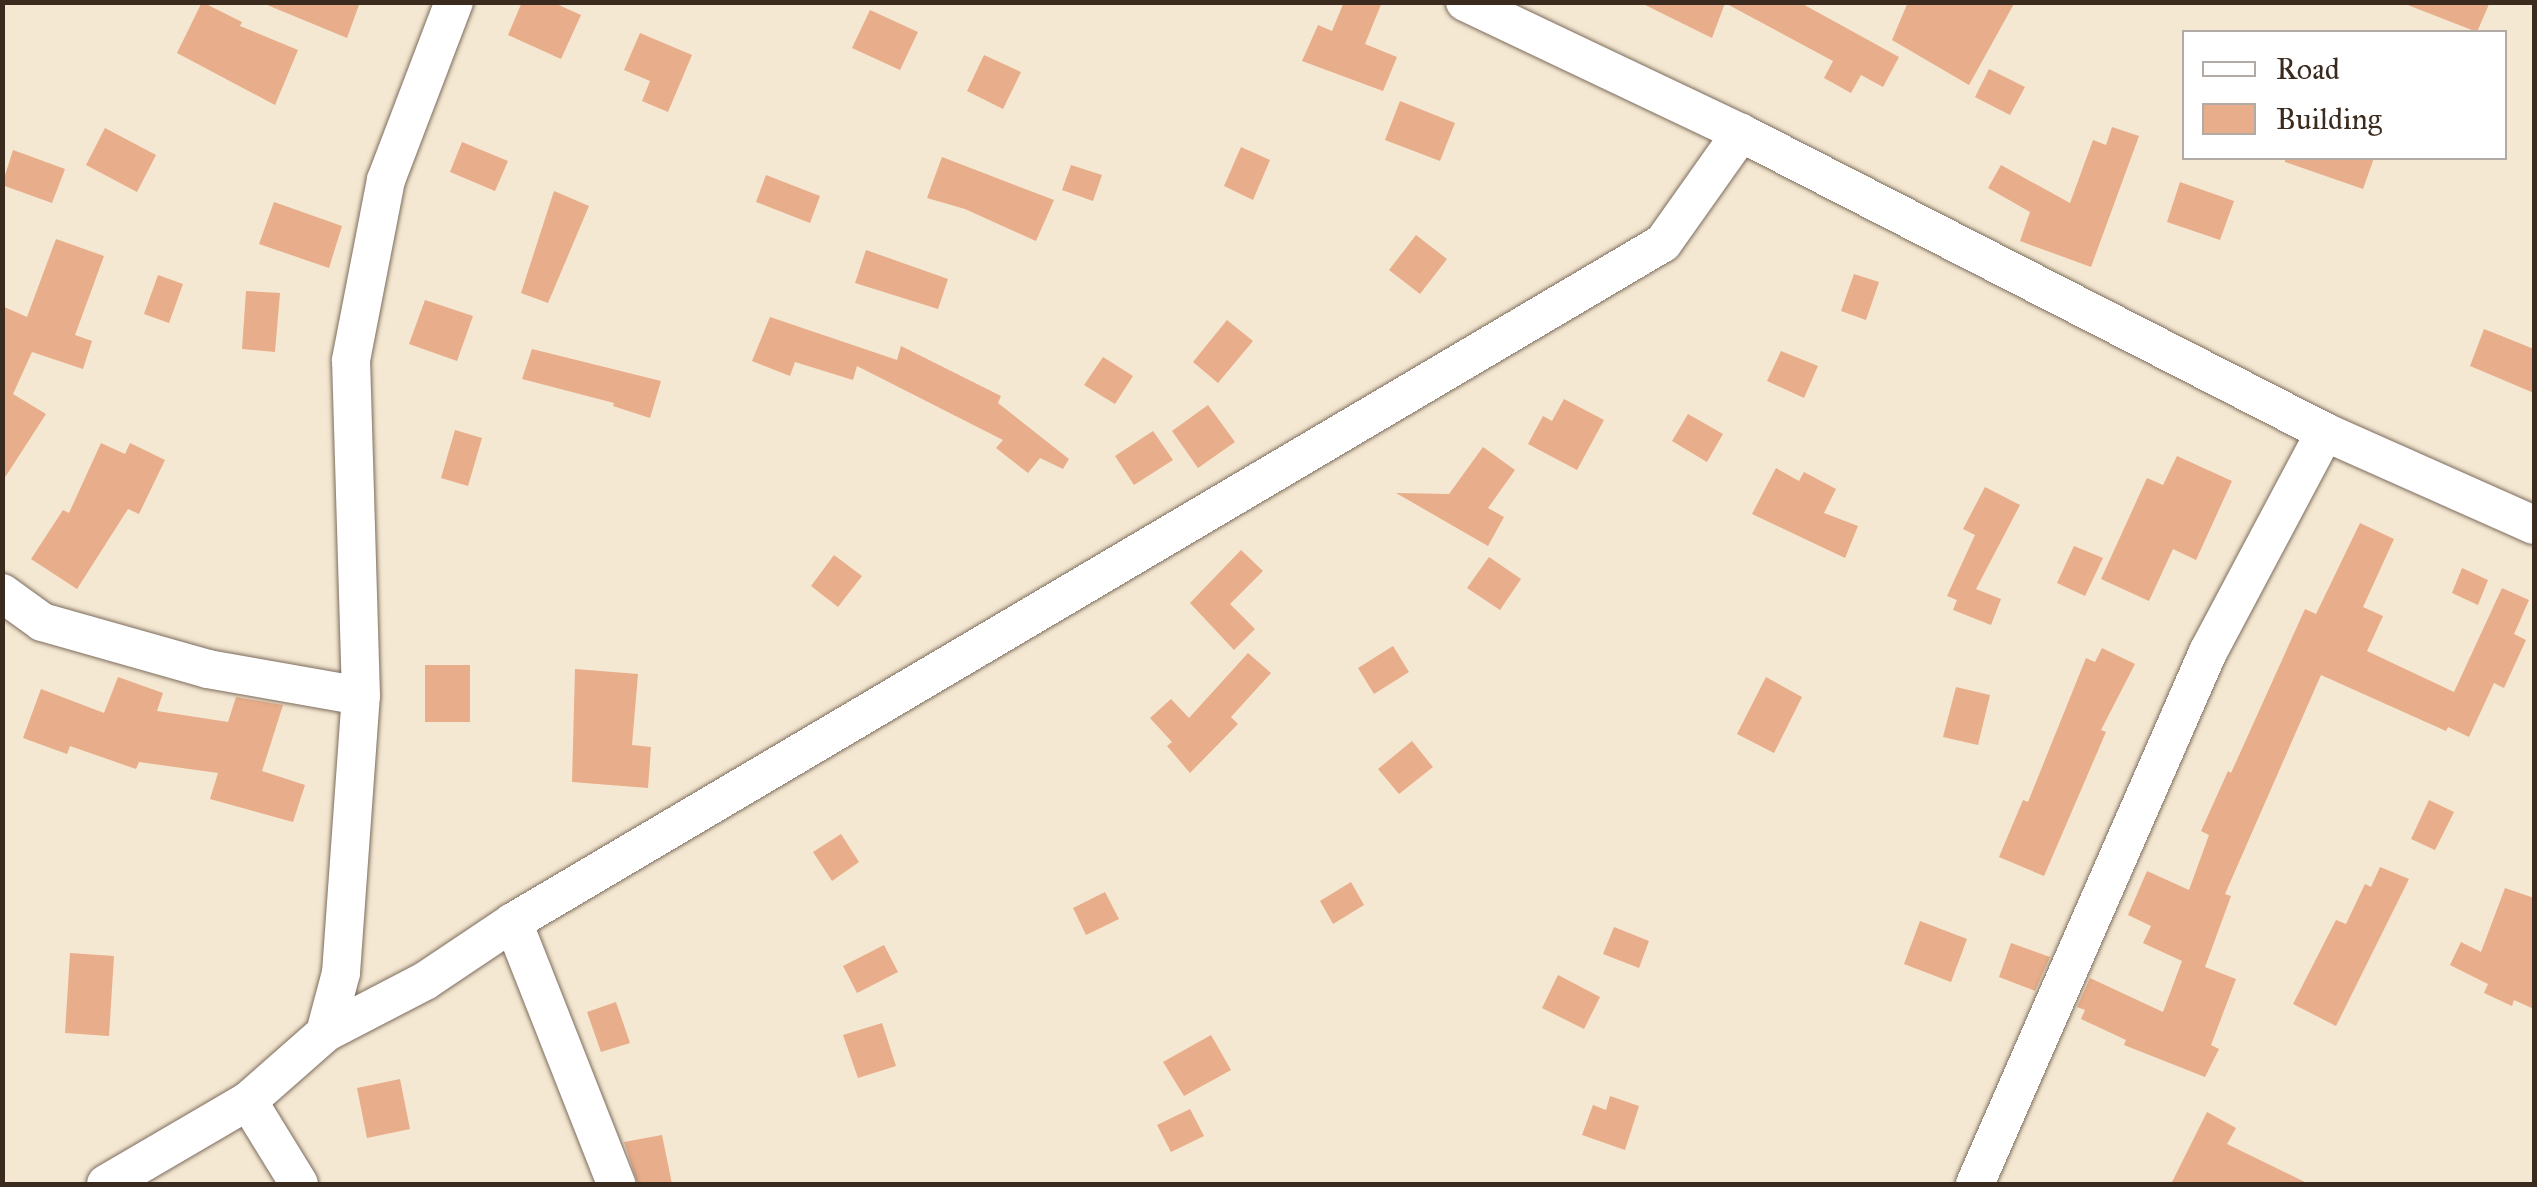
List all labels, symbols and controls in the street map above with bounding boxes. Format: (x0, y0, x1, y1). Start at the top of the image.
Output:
legend (2182, 30, 2507, 160)
text: Road (2276, 51, 2340, 87)
text: Building (2276, 101, 2382, 137)

